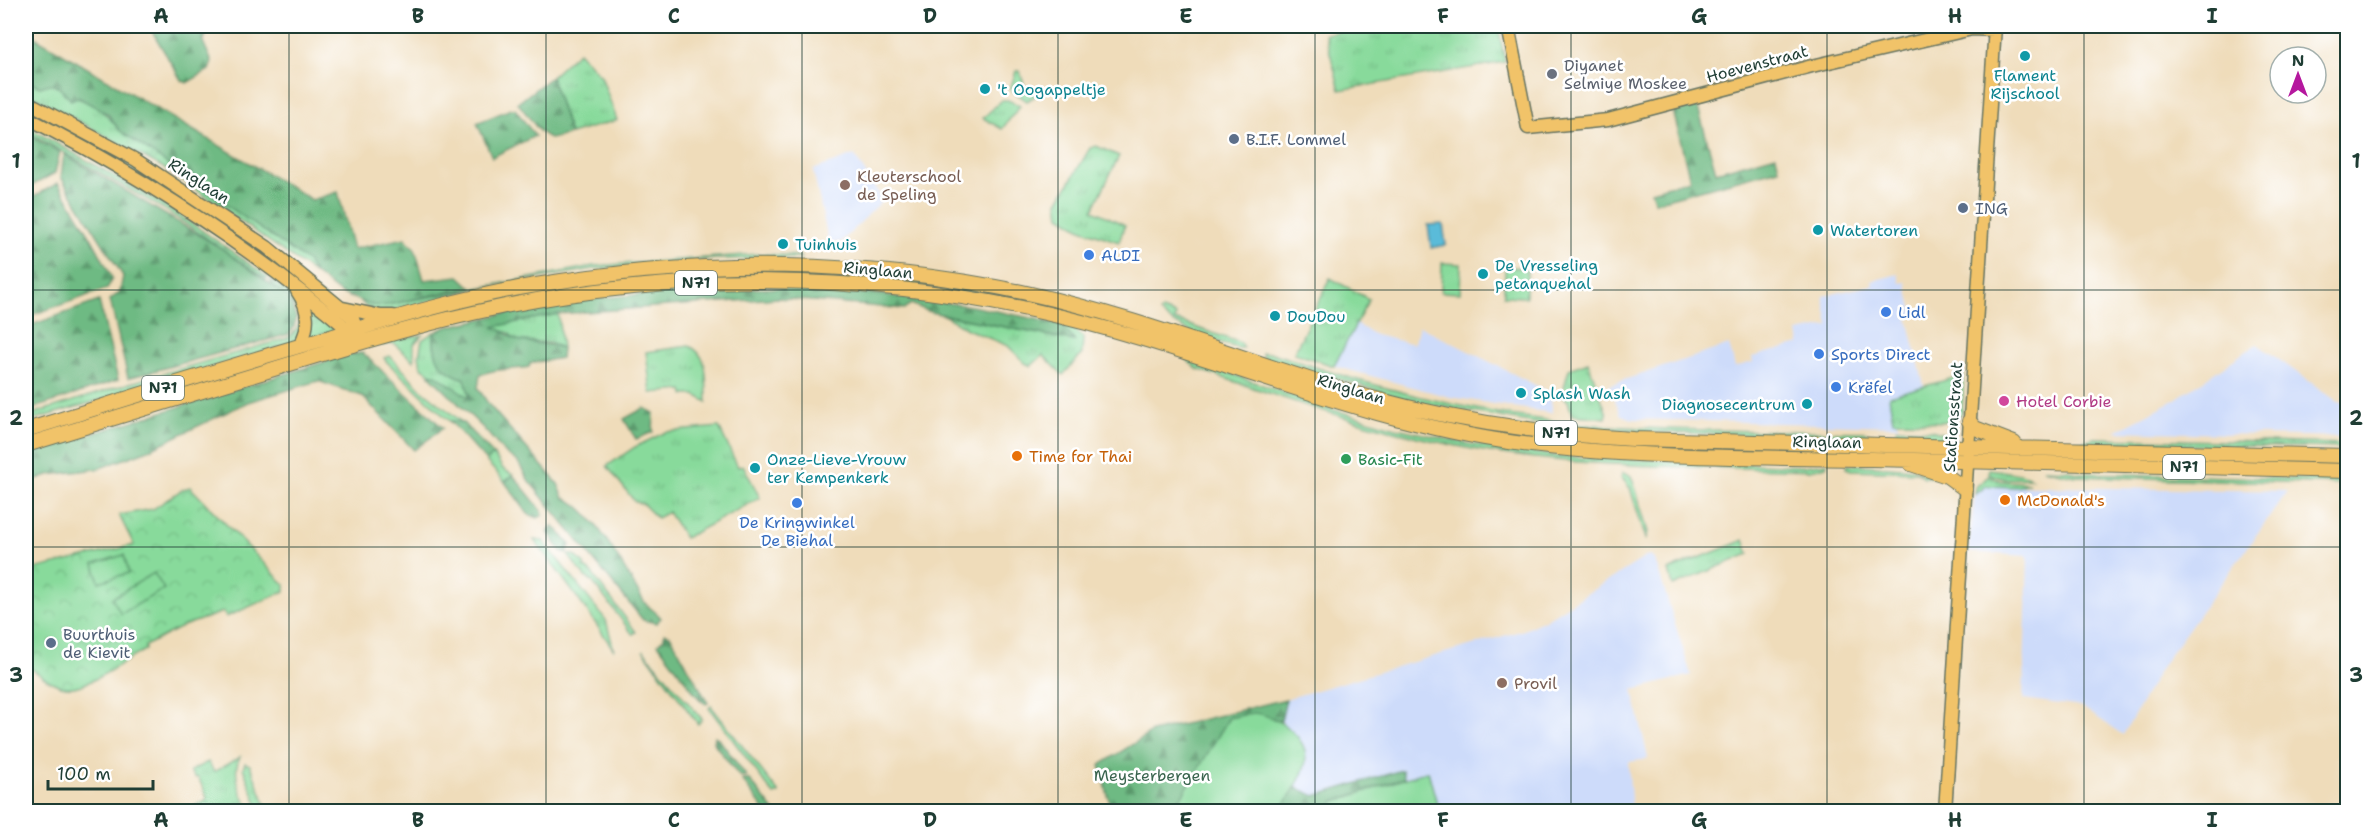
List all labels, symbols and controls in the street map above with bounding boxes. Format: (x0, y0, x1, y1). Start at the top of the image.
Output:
text: A (153, 3, 169, 29)
text: B (412, 3, 424, 29)
text: C (668, 3, 680, 29)
text: D (923, 3, 937, 29)
text: E (1179, 3, 1193, 29)
text: F (1437, 3, 1449, 29)
text: G (1691, 3, 1707, 29)
text: H (1948, 3, 1962, 29)
text: I (2206, 3, 2218, 29)
street label: Hoevenstraat (1704, 40, 1810, 88)
north arrow (2268, 45, 2328, 105)
marker: Flament Rijschool (2018, 49, 2032, 63)
text: N (2292, 50, 2304, 71)
place label: Diyanet Selmiye Moskee (1564, 55, 1687, 94)
place label: Flament Rijschool (1991, 65, 2060, 104)
marker: Diyanet Selmiye Moskee (1545, 67, 1559, 81)
place label: 't Oogappeltje (997, 79, 1106, 100)
marker: 't Oogappeltje (978, 82, 992, 96)
place label: B.I.F. Lommel (1246, 129, 1346, 150)
marker: B.I.F. Lommel (1227, 132, 1241, 146)
text: 1 (11, 148, 21, 174)
text: 1 (2351, 148, 2361, 174)
street label: Ringlaan (164, 153, 234, 209)
place label: Kleuterschool de Speling (857, 166, 961, 205)
marker: Kleuterschool de Speling (838, 178, 852, 192)
place label: ING (1975, 198, 2008, 219)
marker: ING (1956, 201, 1970, 215)
place label: Watertoren (1830, 220, 1918, 241)
marker: Watertoren (1811, 223, 1825, 237)
place label: Tuinhuis (795, 234, 857, 255)
marker: Tuinhuis (776, 237, 790, 251)
place label: ALDI (1101, 245, 1140, 266)
marker: ALDI (1082, 248, 1096, 262)
place label: De Vresseling petanquehal (1495, 255, 1598, 294)
street label: Ringlaan (843, 257, 914, 283)
marker: De Vresseling petanquehal (1476, 267, 1490, 281)
road number: N71 (675, 271, 717, 295)
place label: Lidl (1898, 302, 1926, 323)
marker: Lidl (1879, 305, 1893, 319)
place label: DouDou (1287, 306, 1345, 327)
marker: DouDou (1268, 309, 1282, 323)
place label: Sports Direct (1831, 344, 1931, 365)
marker: Sports Direct (1812, 347, 1826, 361)
street label: Stationsstraat (1939, 361, 1967, 473)
street label: Ringlaan (1315, 369, 1387, 409)
road number: N71 (142, 376, 184, 400)
place label: Krëfel (1848, 377, 1893, 398)
marker: Krëfel (1829, 380, 1843, 394)
place label: Splash Wash (1533, 383, 1631, 404)
marker: Splash Wash (1514, 386, 1528, 400)
place label: Hotel Corbie (2016, 391, 2112, 412)
place label: Diagnosecentrum (1662, 394, 1795, 415)
marker: Hotel Corbie (1997, 394, 2011, 408)
marker: Diagnosecentrum (1800, 397, 1814, 411)
text: 2 (9, 405, 23, 431)
text: 2 (2349, 405, 2363, 431)
road number: N71 (1535, 421, 1577, 445)
street label: Ringlaan (1792, 431, 1862, 453)
place label: Time for Thai (1029, 446, 1132, 467)
place label: Onze-Lieve-Vrouw ter Kempenkerk (767, 449, 906, 488)
marker: Time for Thai (1010, 449, 1024, 463)
place label: Basic-Fit (1358, 449, 1423, 470)
marker: Basic-Fit (1339, 452, 1353, 466)
road number: N71 (2163, 455, 2205, 479)
marker: Onze-Lieve-Vrouw ter Kempenkerk (748, 461, 762, 475)
place label: McDonald's (2017, 490, 2105, 511)
marker: McDonald's (1998, 493, 2012, 507)
marker: De Kringwinkel De Biehal (790, 496, 804, 510)
place label: De Kringwinkel De Biehal (739, 512, 855, 551)
place label: Buurthuis de Kievit (63, 624, 136, 663)
marker: Buurthuis de Kievit (44, 636, 58, 650)
text: 3 (9, 662, 23, 688)
text: 3 (2349, 662, 2363, 688)
place label: Provil (1514, 673, 1557, 694)
marker: Provil (1495, 676, 1509, 690)
scale bar (48, 753, 153, 791)
text: 100 m (57, 762, 111, 786)
park label: Meysterbergen (1094, 765, 1210, 786)
text: A (153, 807, 169, 833)
text: B (412, 807, 424, 833)
text: C (668, 807, 680, 833)
text: D (923, 807, 937, 833)
text: E (1179, 807, 1193, 833)
text: F (1437, 807, 1449, 833)
text: G (1691, 807, 1707, 833)
text: H (1948, 807, 1962, 833)
text: I (2206, 807, 2218, 833)

